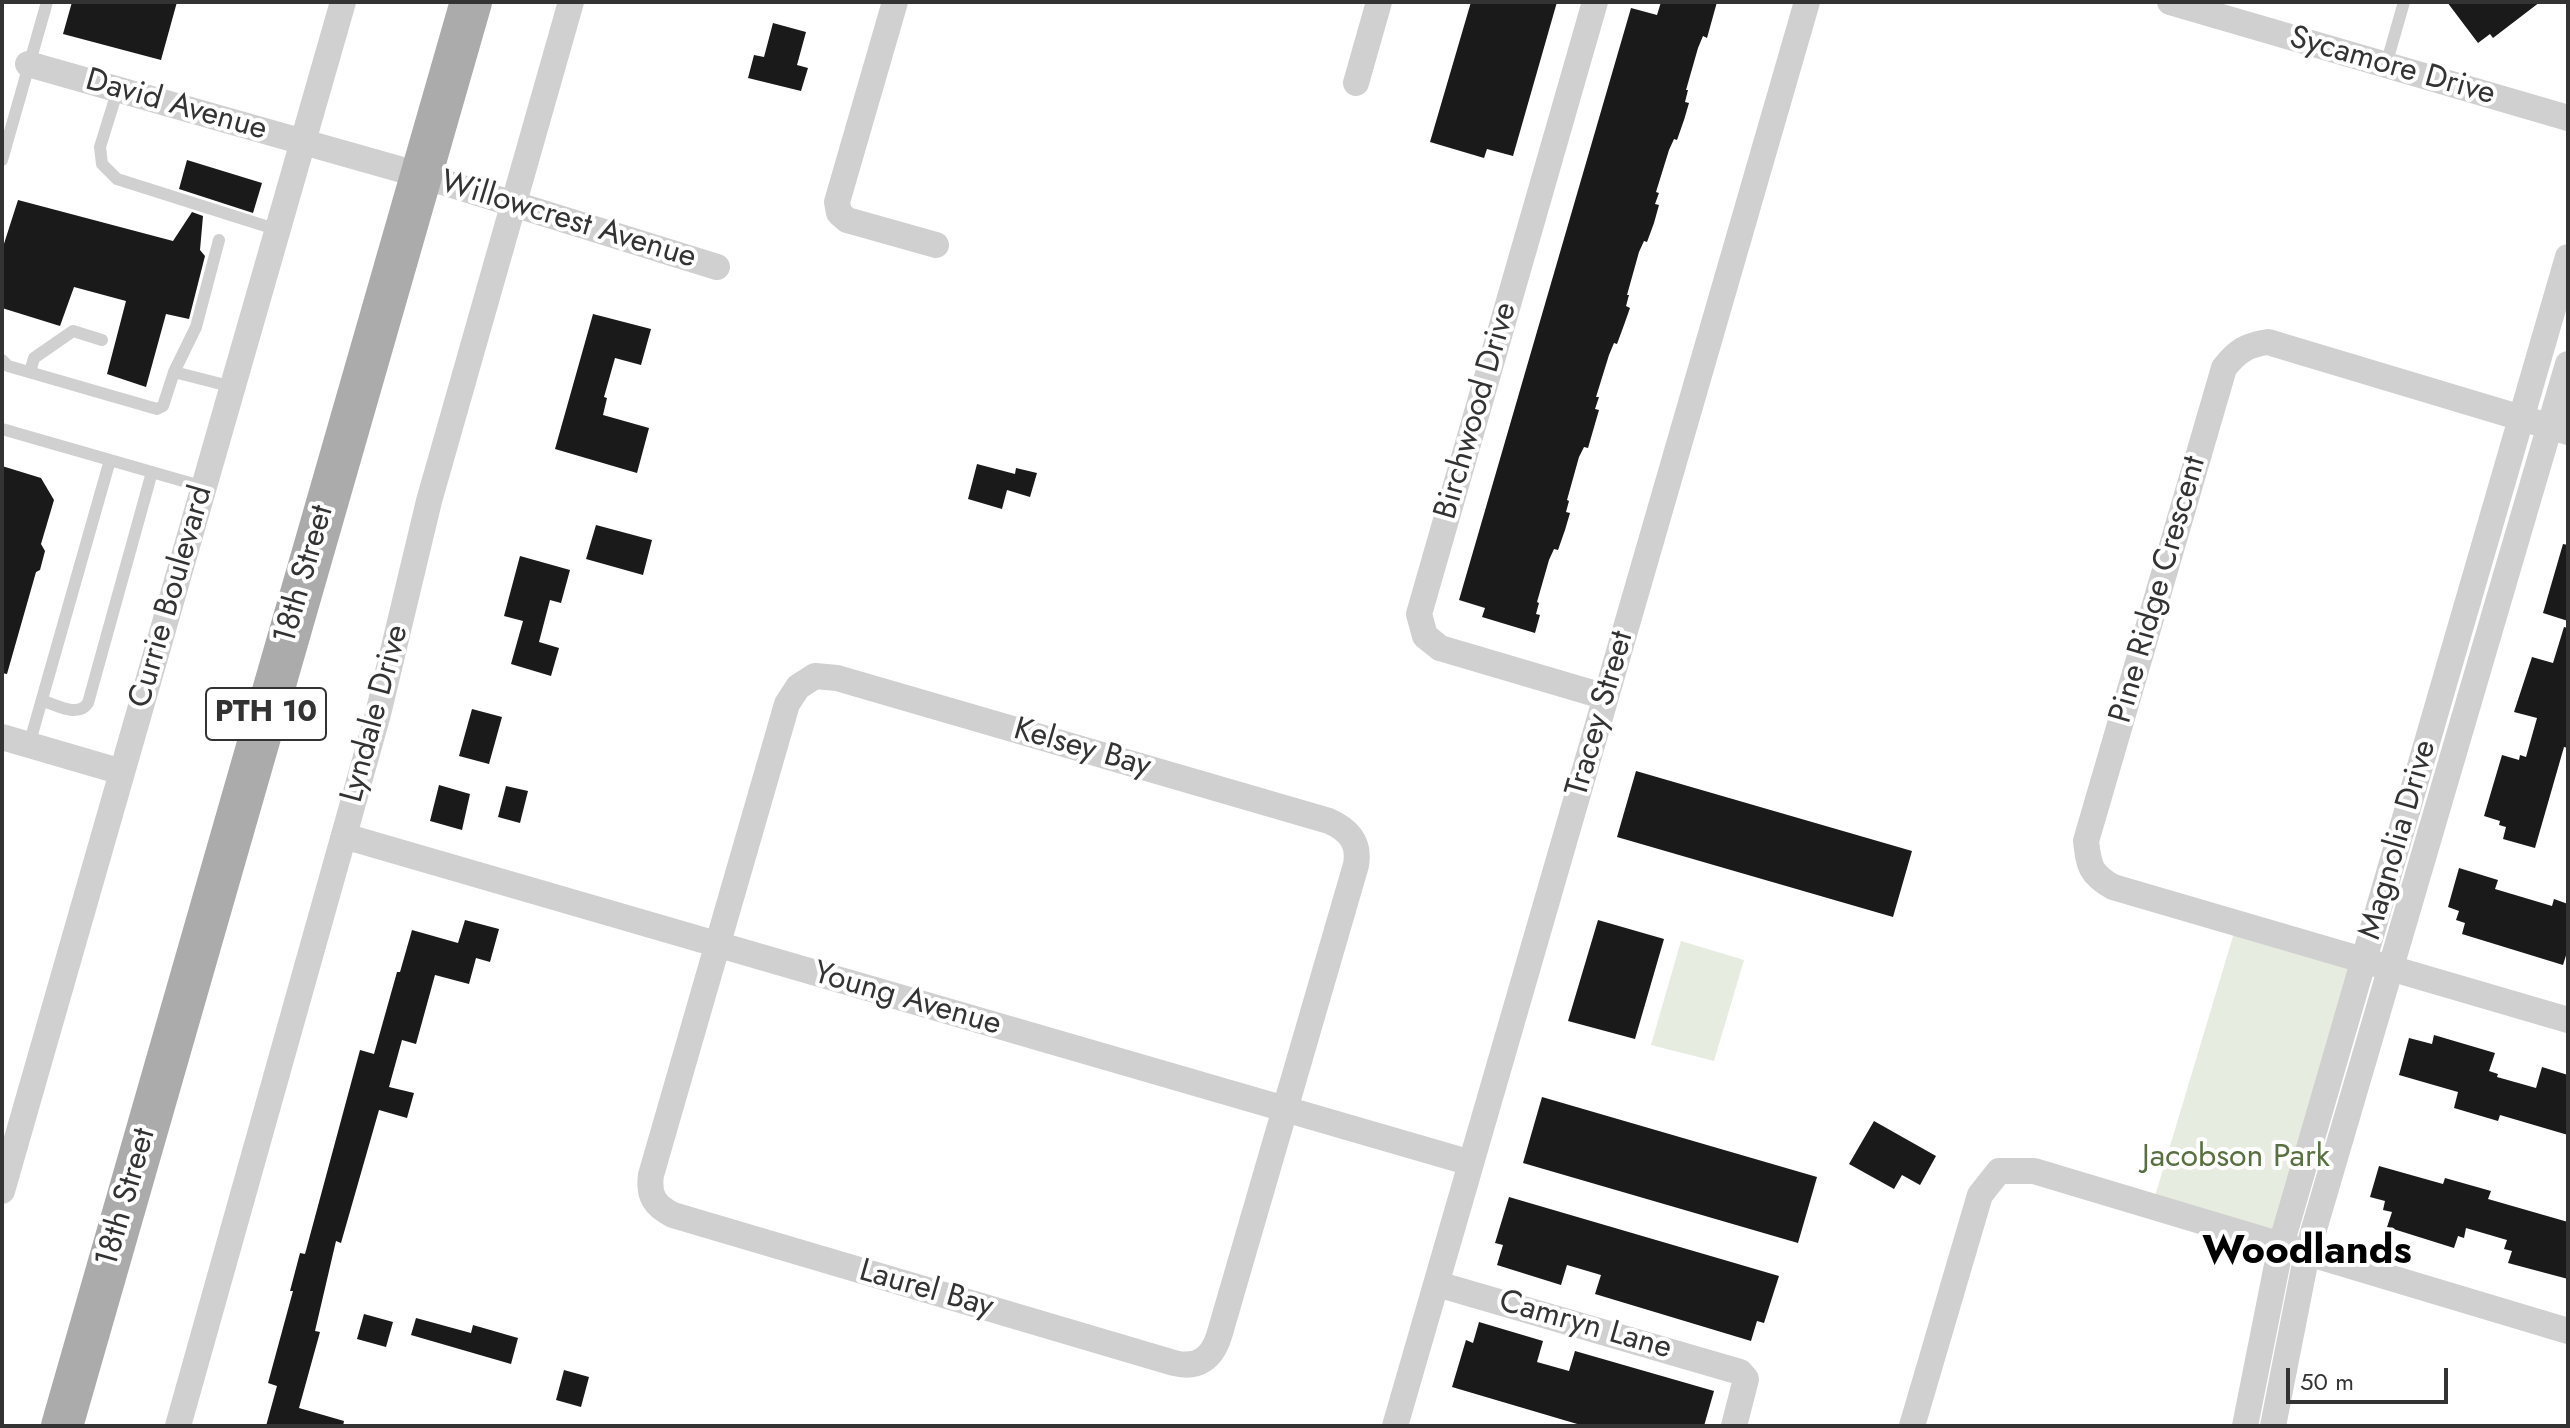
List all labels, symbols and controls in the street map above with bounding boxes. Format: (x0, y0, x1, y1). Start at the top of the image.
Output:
street label: Sycamore Drive (2285, 19, 2499, 115)
street label: David Avenue (81, 62, 271, 150)
street label: Willowcrest Avenue (436, 164, 700, 278)
street label: Birchwood Drive (1428, 298, 1526, 524)
street label: Pine Ridge Crescent (2103, 452, 2215, 728)
street label: Currie Boulevard (122, 482, 222, 712)
street label: 18th Street (267, 501, 343, 649)
street label: Lyndale Drive (334, 621, 418, 807)
street label: Tracey Street (1559, 627, 1643, 801)
road number: PTH 10 (206, 688, 326, 740)
street label: Kelsey Bay (1009, 711, 1155, 787)
street label: Magnolia Drive (2352, 736, 2446, 944)
street label: Young Avenue (809, 955, 1005, 1045)
street label: 18th Street (89, 1124, 165, 1272)
park label: Jacobson Park (2142, 1139, 2330, 1177)
district label: Woodlands (2202, 1229, 2412, 1277)
street label: Laurel Bay (855, 1253, 997, 1327)
street label: Camryn Lane (1494, 1283, 1676, 1369)
scale bar (2290, 1352, 2452, 1402)
text: 50 m (2300, 1364, 2354, 1399)

